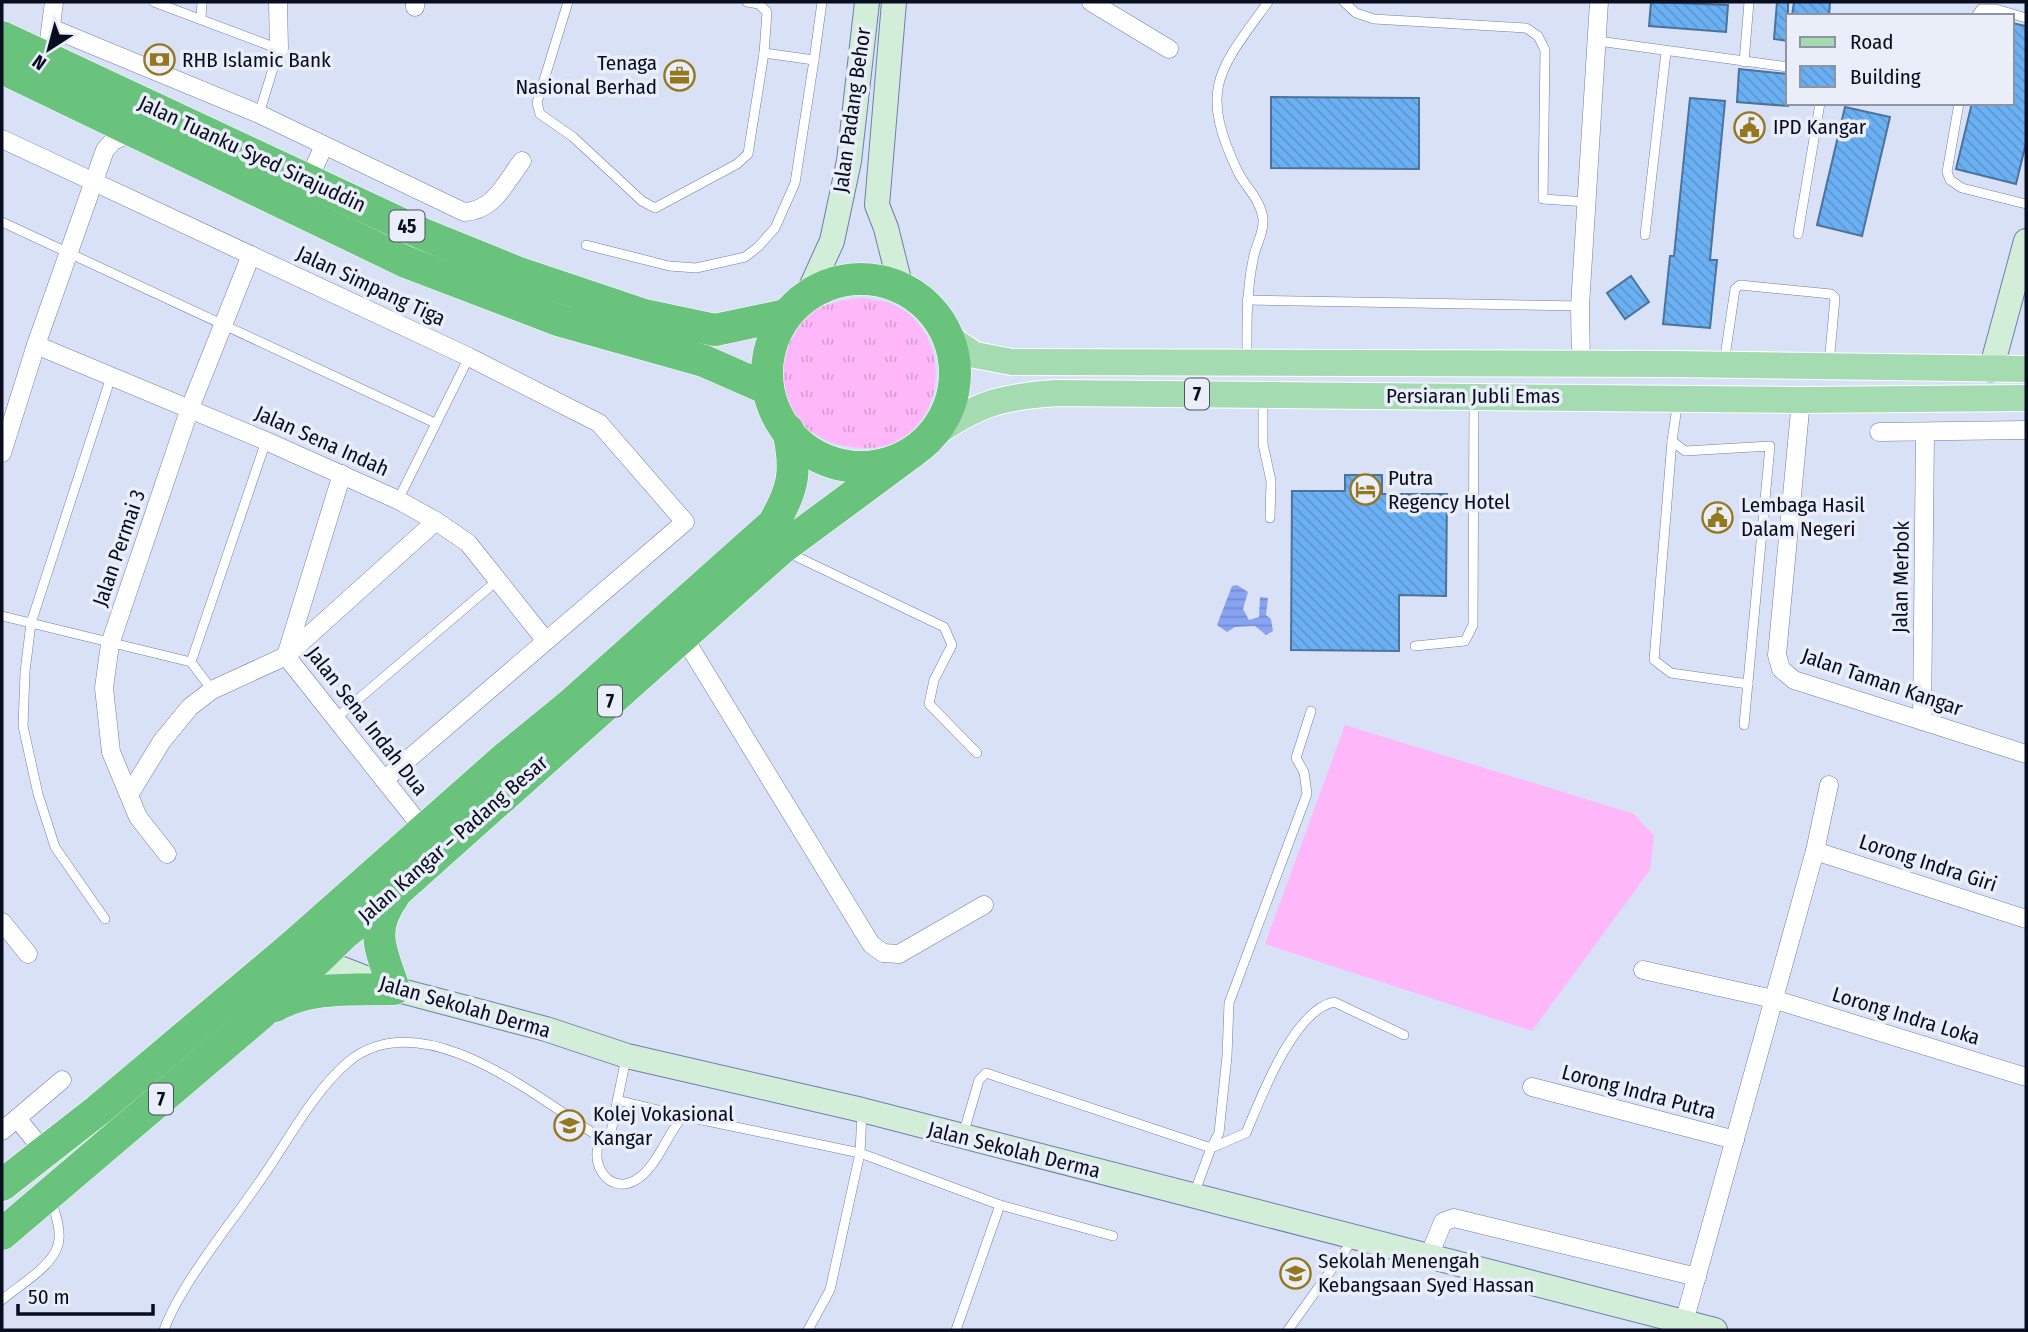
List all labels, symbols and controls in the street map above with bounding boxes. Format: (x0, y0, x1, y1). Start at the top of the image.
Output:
north arrow (14, 14, 84, 84)
legend (1786, 14, 2014, 105)
street label: Jalan Padang Behor (828, 25, 877, 194)
text: Road (1850, 29, 1894, 55)
bank icon: RHB Islamic Bank (142, 43, 176, 77)
place label: RHB Islamic Bank (182, 47, 331, 73)
text: N (28, 50, 51, 75)
place label: Tenaga Nasional Berhad (515, 50, 657, 100)
office icon: Tenaga Nasional Berhad (663, 58, 697, 92)
text: Building (1850, 64, 1921, 90)
street label: Jalan Tuanku Syed Sirajuddin (134, 90, 370, 218)
public building icon: IPD Kangar (1733, 110, 1767, 144)
place label: IPD Kangar (1773, 114, 1867, 140)
road number: 45 (390, 210, 424, 242)
street label: Jalan Simpang Tiga (292, 240, 450, 332)
road number: 7 (1185, 378, 1209, 410)
street label: Persiaran Jubli Emas (1386, 383, 1560, 409)
street label: Jalan Sena Indah (251, 400, 393, 482)
place label: Putra Regency Hotel (1388, 465, 1510, 515)
hotel icon: Putra Regency Hotel (1348, 473, 1382, 507)
street label: Jalan Permai 3 (87, 486, 151, 610)
place label: Lembaga Hasil Dalam Negeri (1741, 492, 1865, 542)
public building icon: Lembaga Hasil Dalam Negeri (1701, 500, 1735, 534)
street label: Jalan Merbok (1887, 520, 1915, 633)
street label: Jalan Sena Indah Dua (301, 641, 433, 801)
street label: Jalan Taman Kangar (1798, 642, 1966, 722)
road number: 7 (598, 686, 622, 716)
street label: Jalan Kangar – Padang Besar (353, 749, 554, 928)
street label: Lorong Indra Giri (1856, 829, 2000, 897)
street label: Jalan Sekolah Derma (376, 970, 554, 1044)
street label: Lorong Indra Loka (1829, 981, 1983, 1051)
street label: Lorong Indra Putra (1559, 1059, 1719, 1125)
road number: 7 (149, 1084, 173, 1114)
place label: Kolej Vokasional Kangar (593, 1101, 734, 1151)
school or university icon: Kolej Vokasional Kangar (553, 1109, 587, 1143)
street label: Jalan Sekolah Derma (925, 1116, 1103, 1184)
place label: Sekolah Menengah Kebangsaan Syed Hassan (1318, 1248, 1534, 1298)
school or university icon: Sekolah Menengah Kebangsaan Syed Hassan (1278, 1256, 1312, 1290)
scale bar (18, 1272, 152, 1316)
text: 50 m (28, 1284, 70, 1310)

